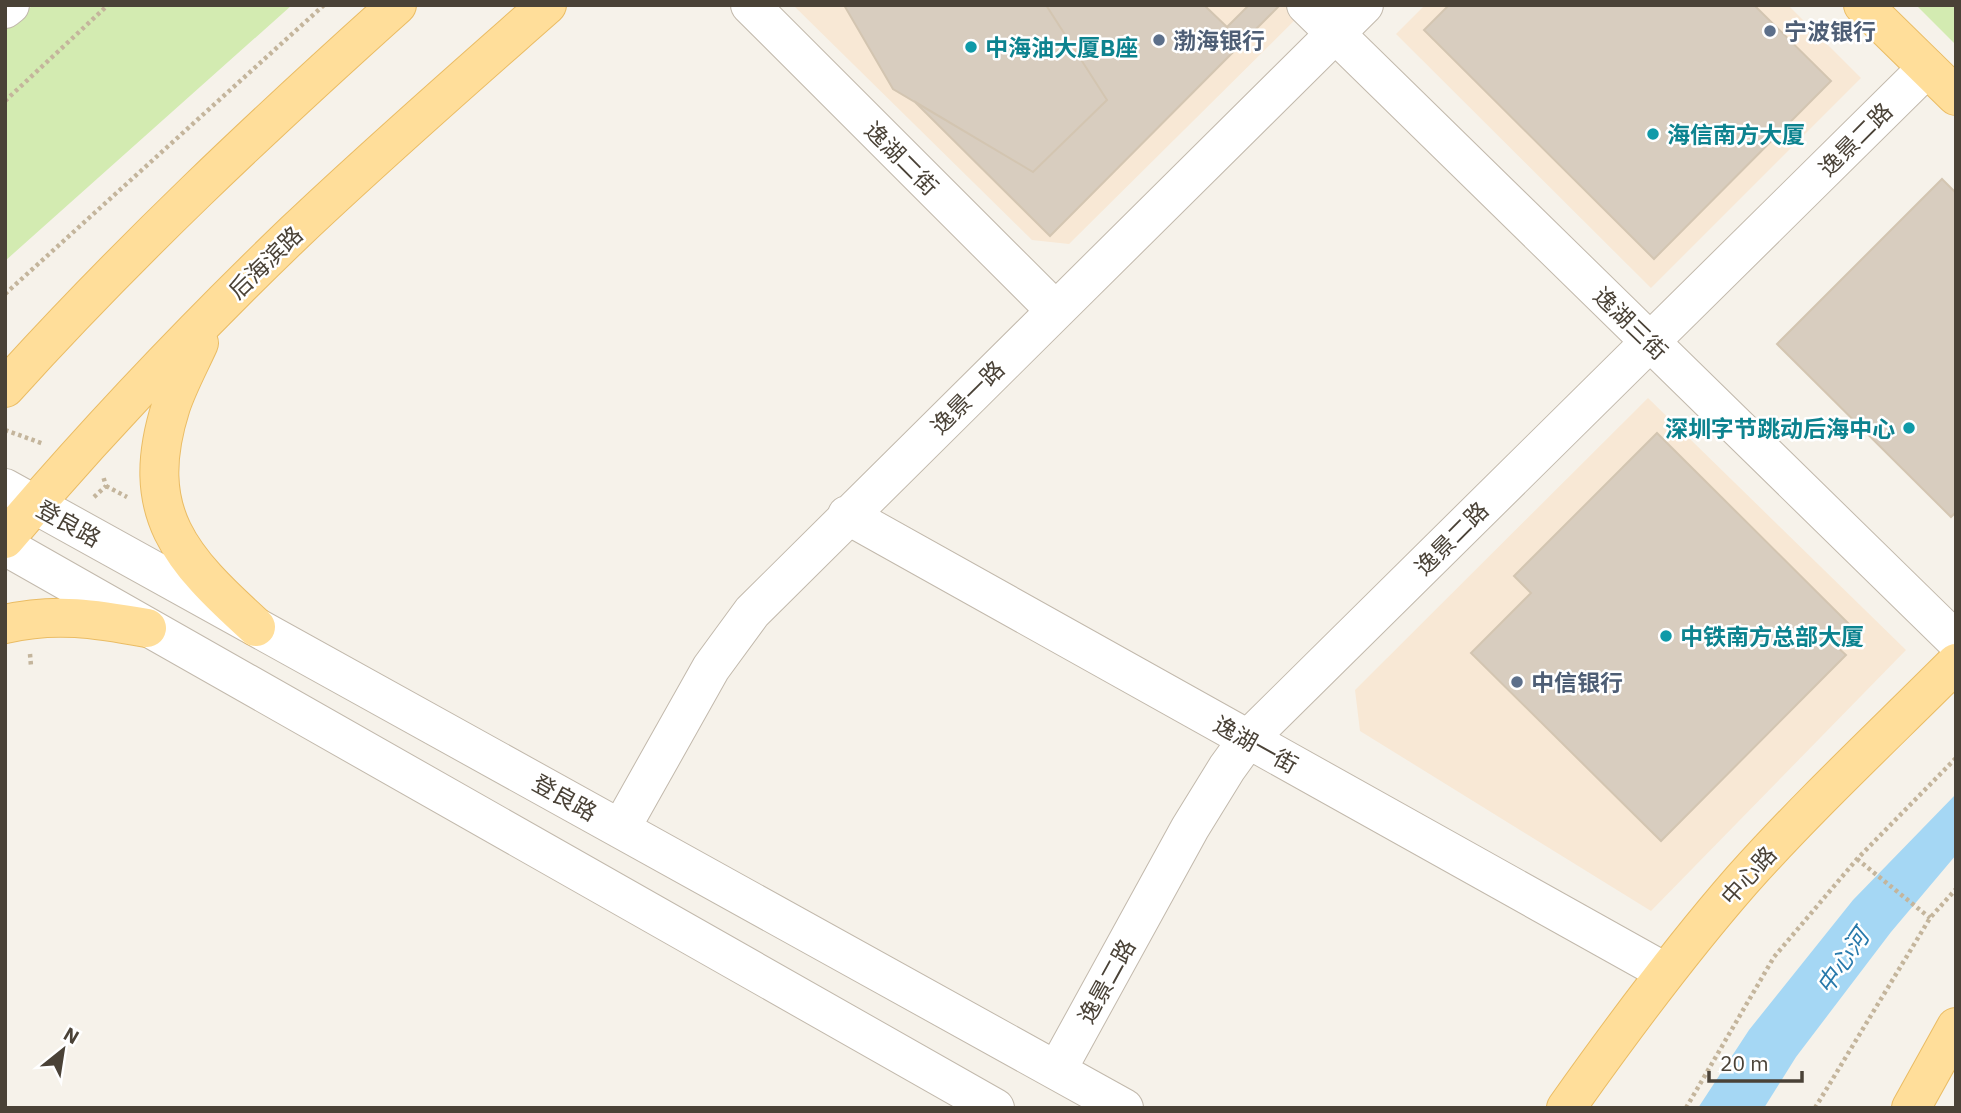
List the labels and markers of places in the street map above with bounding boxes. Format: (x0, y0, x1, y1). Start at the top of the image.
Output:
place label: 宁波银行 (1784, 16, 1876, 46)
marker: 宁波银行 (1762, 23, 1778, 39)
place label: 渤海银行 (1173, 25, 1265, 55)
place label: 中海油大厦B座 (985, 32, 1138, 62)
marker: 渤海银行 (1151, 32, 1167, 48)
marker: 中海油大厦B座 (963, 39, 979, 55)
place label: 海信南方大厦 (1667, 119, 1805, 149)
marker: 海信南方大厦 (1645, 126, 1661, 142)
place label: 深圳字节跳动后海中心 (1665, 413, 1895, 443)
marker: 深圳字节跳动后海中心 (1901, 420, 1917, 436)
place label: 中铁南方总部大厦 (1680, 621, 1864, 651)
marker: 中铁南方总部大厦 (1658, 628, 1674, 644)
place label: 中信银行 (1531, 667, 1623, 697)
marker: 中信银行 (1509, 674, 1525, 690)

